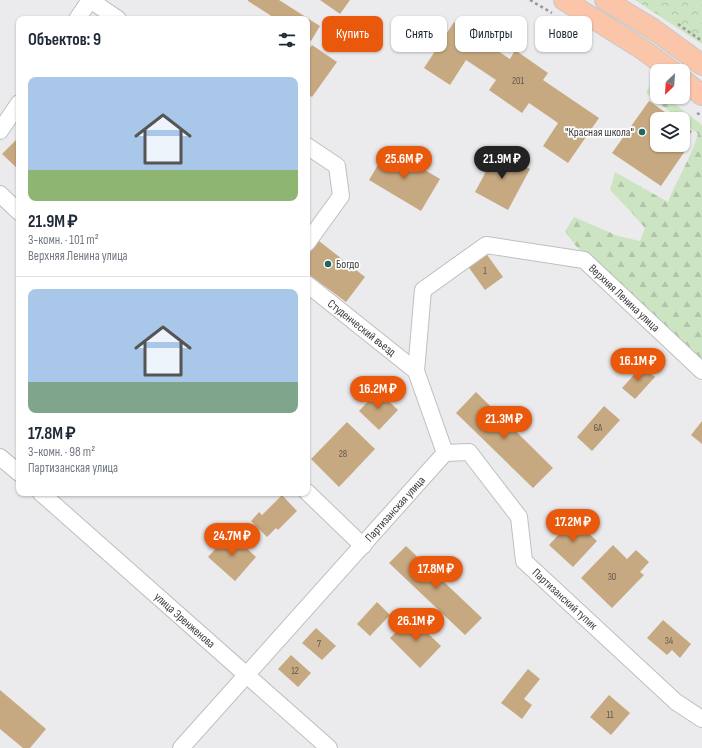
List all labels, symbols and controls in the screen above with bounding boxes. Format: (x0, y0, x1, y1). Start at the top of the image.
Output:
chip: Купить (322, 16, 383, 52)
chip: Снять (391, 16, 447, 52)
chip: Фильтры (455, 16, 527, 52)
chip: Новое (535, 16, 592, 52)
icon: filters (276, 29, 298, 51)
text: Объектов: 9 (28, 30, 101, 50)
north arrow (650, 64, 690, 104)
map controls (650, 64, 690, 152)
house number: 201 (512, 75, 525, 87)
icon: home (127, 103, 199, 175)
button: layers (650, 112, 690, 152)
place label: "Красная школа" (565, 125, 634, 140)
marker: "Красная школа" (637, 127, 647, 137)
pin: 25.6M ₽ (367, 146, 441, 180)
pin: 21.9M ₽ (465, 146, 539, 180)
text: 25.6M ₽ (385, 151, 423, 167)
text: 21.9M ₽ (483, 151, 521, 167)
text: 21.9M ₽ (28, 212, 78, 232)
text: 3-комн. · 101 m² (28, 232, 99, 248)
text: Верхняя Ленина улица (28, 248, 128, 264)
place label: Богдо (336, 257, 359, 272)
marker: Богдо (323, 259, 333, 269)
street label: Верхняя Ленина улица (586, 261, 663, 335)
house number: 1 (483, 265, 487, 277)
street label: Студенческий въезд (325, 296, 399, 359)
icon: home (127, 315, 199, 387)
pin: 16.1M ₽ (601, 348, 675, 382)
text: 16.1M ₽ (620, 353, 656, 369)
pin: 16.2M ₽ (341, 376, 415, 410)
text: 16.2M ₽ (359, 381, 397, 397)
pin: 21.3M ₽ (467, 406, 541, 440)
text: 21.3M ₽ (485, 411, 523, 427)
house number: 6А (594, 422, 603, 434)
text: 17.8M ₽ (28, 424, 76, 444)
text: 3-комн. · 98 m² (28, 444, 95, 460)
house number: 28 (339, 448, 347, 460)
text: Партизанская улица (28, 460, 118, 476)
street label: Партизанская улица (362, 472, 429, 545)
pin: 17.2M ₽ (536, 509, 610, 543)
text: 17.2M ₽ (555, 514, 591, 530)
pin: 24.7M ₽ (195, 523, 269, 557)
text: 24.7M ₽ (213, 528, 251, 544)
pin: 17.8M ₽ (399, 556, 473, 590)
text: 17.8M ₽ (418, 561, 454, 577)
street label: Партизанский тупик (529, 565, 601, 633)
house number: 30 (608, 571, 616, 583)
street label: улица Эренженова (151, 589, 219, 652)
pin: 26.1M ₽ (379, 608, 453, 642)
text: 26.1M ₽ (397, 613, 435, 629)
house number: 34 (665, 635, 673, 647)
house number: 7 (317, 638, 321, 650)
house number: 12 (291, 665, 299, 677)
house number: 11 (607, 709, 614, 721)

